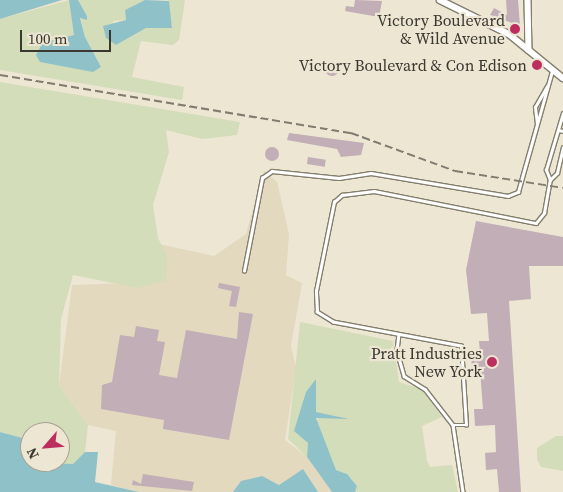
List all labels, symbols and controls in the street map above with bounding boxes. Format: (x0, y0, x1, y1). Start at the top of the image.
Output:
place label: Victory Boulevard & Wild Avenue (377, 10, 505, 48)
scale bar (22, 20, 114, 52)
marker: Victory Boulevard & Wild Avenue (509, 23, 521, 35)
text: 100 m (28, 28, 68, 49)
place label: Victory Boulevard & Con Edison (299, 55, 527, 75)
marker: Victory Boulevard & Con Edison (531, 59, 543, 71)
place label: Pratt Industries New York (371, 343, 482, 381)
marker: Pratt Industries New York (486, 356, 498, 368)
north arrow (20, 422, 70, 472)
text: N (21, 444, 44, 462)

